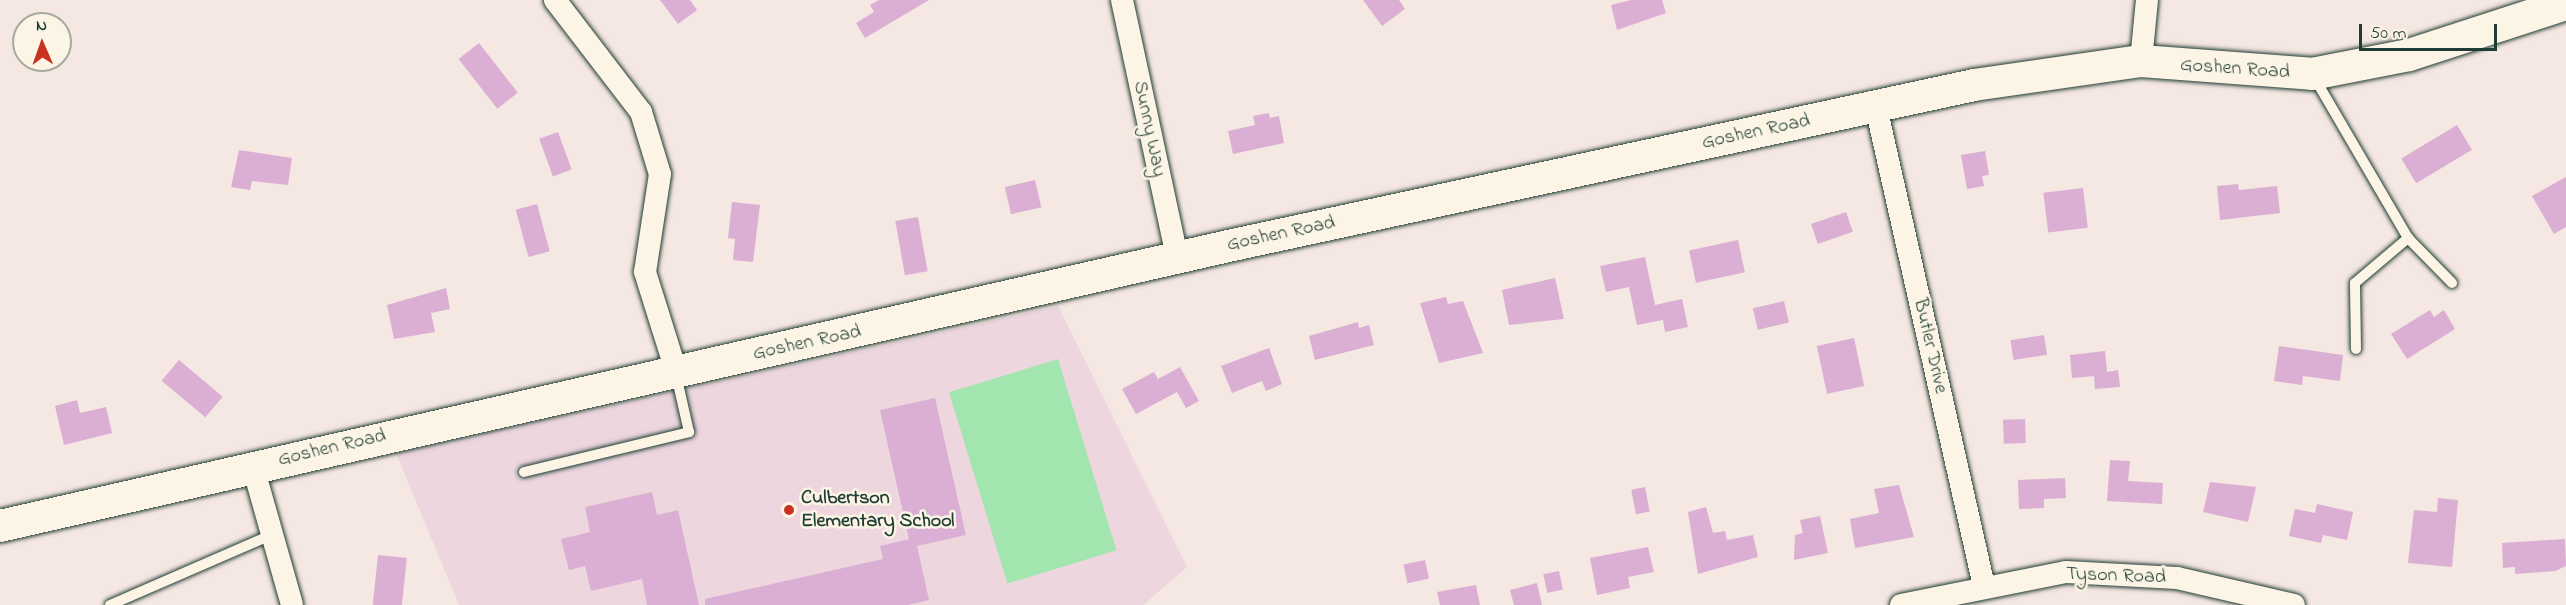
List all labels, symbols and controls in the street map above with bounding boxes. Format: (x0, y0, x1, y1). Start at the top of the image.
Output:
north arrow (12, 12, 72, 72)
scale bar (2362, 12, 2500, 50)
text: N (36, 14, 47, 38)
text: 50 m (2370, 21, 2407, 47)
street label: Goshen Road (2179, 53, 2291, 85)
street label: Sunny Way (1127, 79, 1171, 179)
street label: Goshen Road (1700, 109, 1812, 155)
street label: Goshen Road (1225, 211, 1337, 257)
street label: Butler Drive (1907, 296, 1953, 396)
street label: Goshen Road (751, 320, 863, 366)
street label: Goshen Road (276, 424, 388, 472)
place label: Culbertson Elementary School (801, 486, 954, 533)
marker: Culbertson Elementary School (782, 503, 796, 517)
street label: Tyson Road (2066, 562, 2166, 590)

